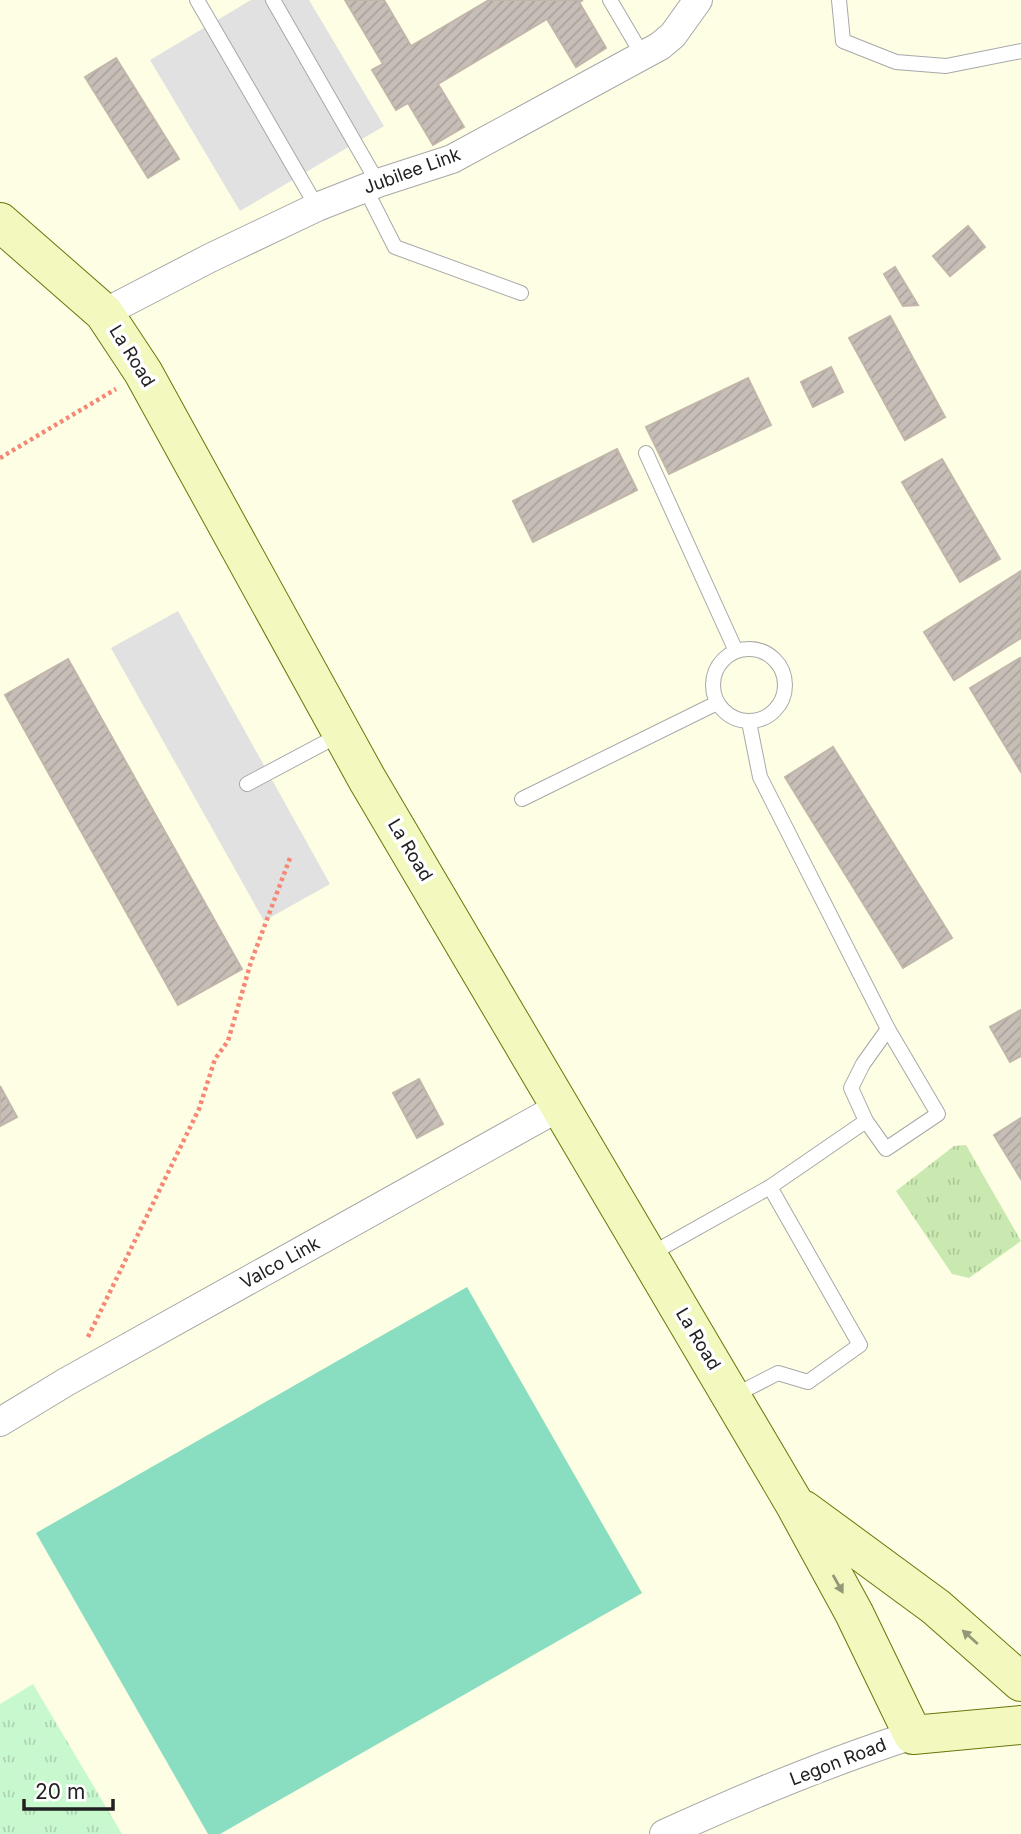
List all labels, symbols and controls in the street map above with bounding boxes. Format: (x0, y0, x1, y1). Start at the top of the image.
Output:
street label: Jubilee Link (360, 143, 463, 198)
street label: La Road (105, 321, 160, 390)
street label: La Road (384, 815, 437, 885)
street label: Valco Link (237, 1232, 323, 1293)
street label: La Road (672, 1304, 725, 1374)
one-way arrow (832, 1574, 844, 1594)
one-way arrow (961, 1629, 979, 1645)
street label: Legon Road (787, 1734, 889, 1790)
scale bar (24, 1768, 114, 1812)
text: 20 m (35, 1779, 85, 1804)

